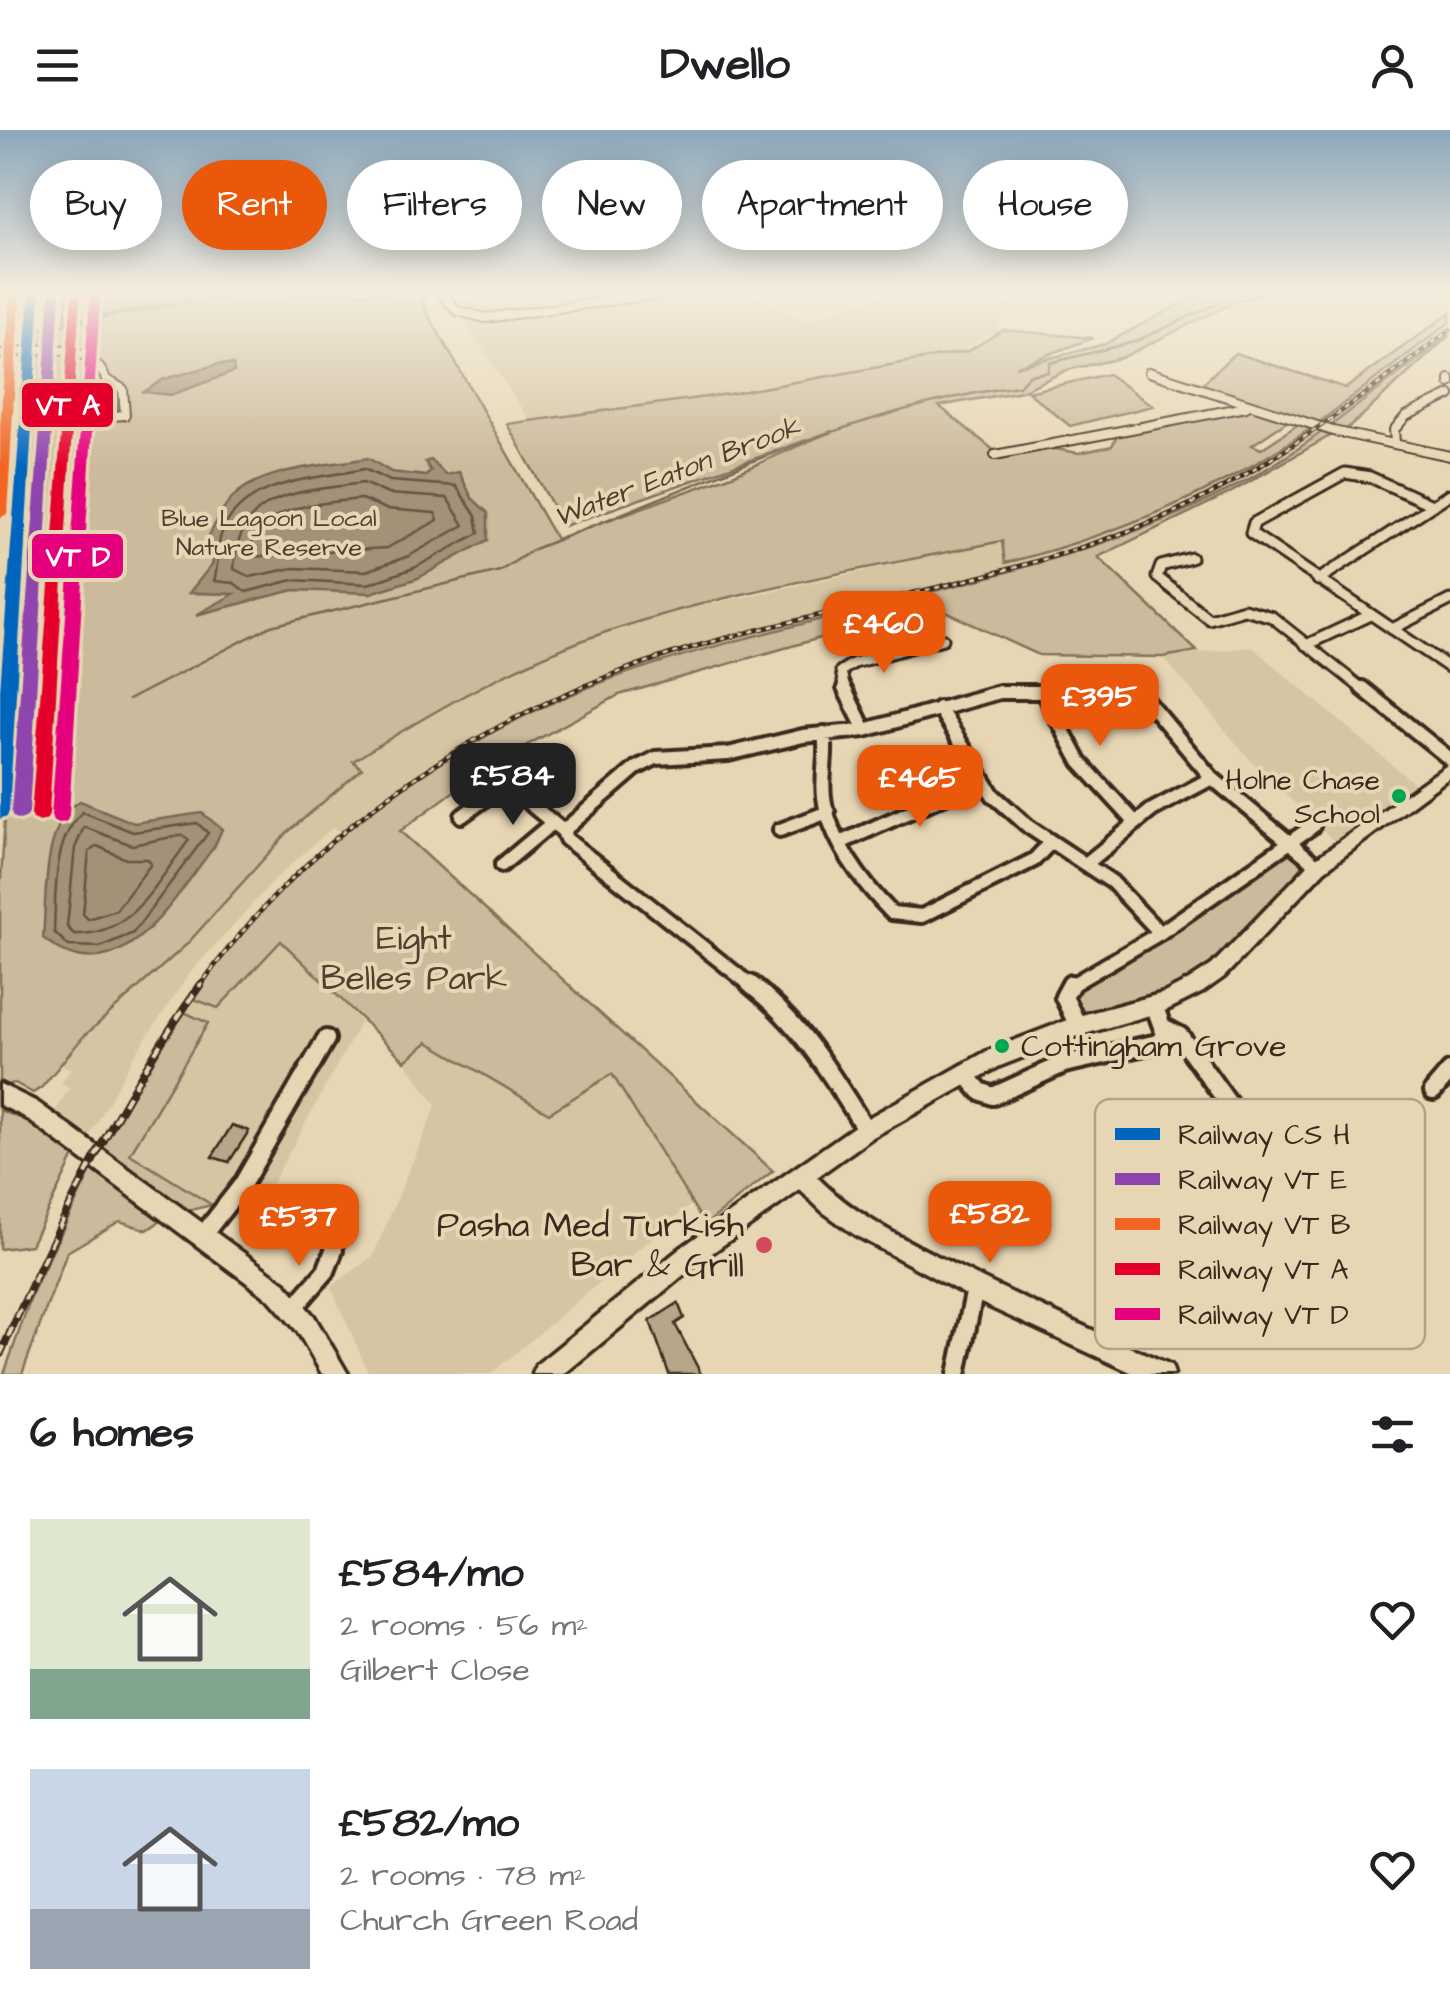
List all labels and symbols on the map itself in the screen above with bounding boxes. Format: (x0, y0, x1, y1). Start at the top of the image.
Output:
line badge: VT A (20, 381, 115, 429)
text: VT A (35, 387, 101, 426)
water label: Water Eaton Brook (548, 407, 807, 537)
park label: Blue Lagoon Local Nature Reserve (161, 501, 377, 565)
line badge: VT D (30, 532, 125, 580)
text: VT D (45, 538, 110, 577)
pin: £460 (825, 591, 943, 676)
pin: £395 (1041, 664, 1159, 749)
pin: £584 (454, 743, 572, 828)
pin: £465 (861, 745, 979, 830)
place label: Holne Chase School (1225, 761, 1380, 834)
marker: Holne Chase School (1389, 786, 1409, 806)
park label: Eight Belles Park (321, 914, 507, 1003)
place label: Cottingham Grove (1021, 1024, 1286, 1069)
marker: Cottingham Grove (992, 1036, 1012, 1056)
legend (1095, 1099, 1425, 1349)
text: Railway CS H (1178, 1116, 1350, 1157)
text: Railway VT E (1178, 1161, 1348, 1202)
pin: £582 (931, 1181, 1049, 1266)
pin: £537 (240, 1184, 358, 1269)
place label: Pasha Med Turkish Bar & Grill (437, 1201, 744, 1290)
text: Railway VT B (1178, 1206, 1351, 1247)
marker: Pasha Med Turkish Bar & Grill (753, 1234, 775, 1256)
text: Railway VT A (1178, 1251, 1349, 1292)
text: Railway VT D (1178, 1296, 1349, 1337)

